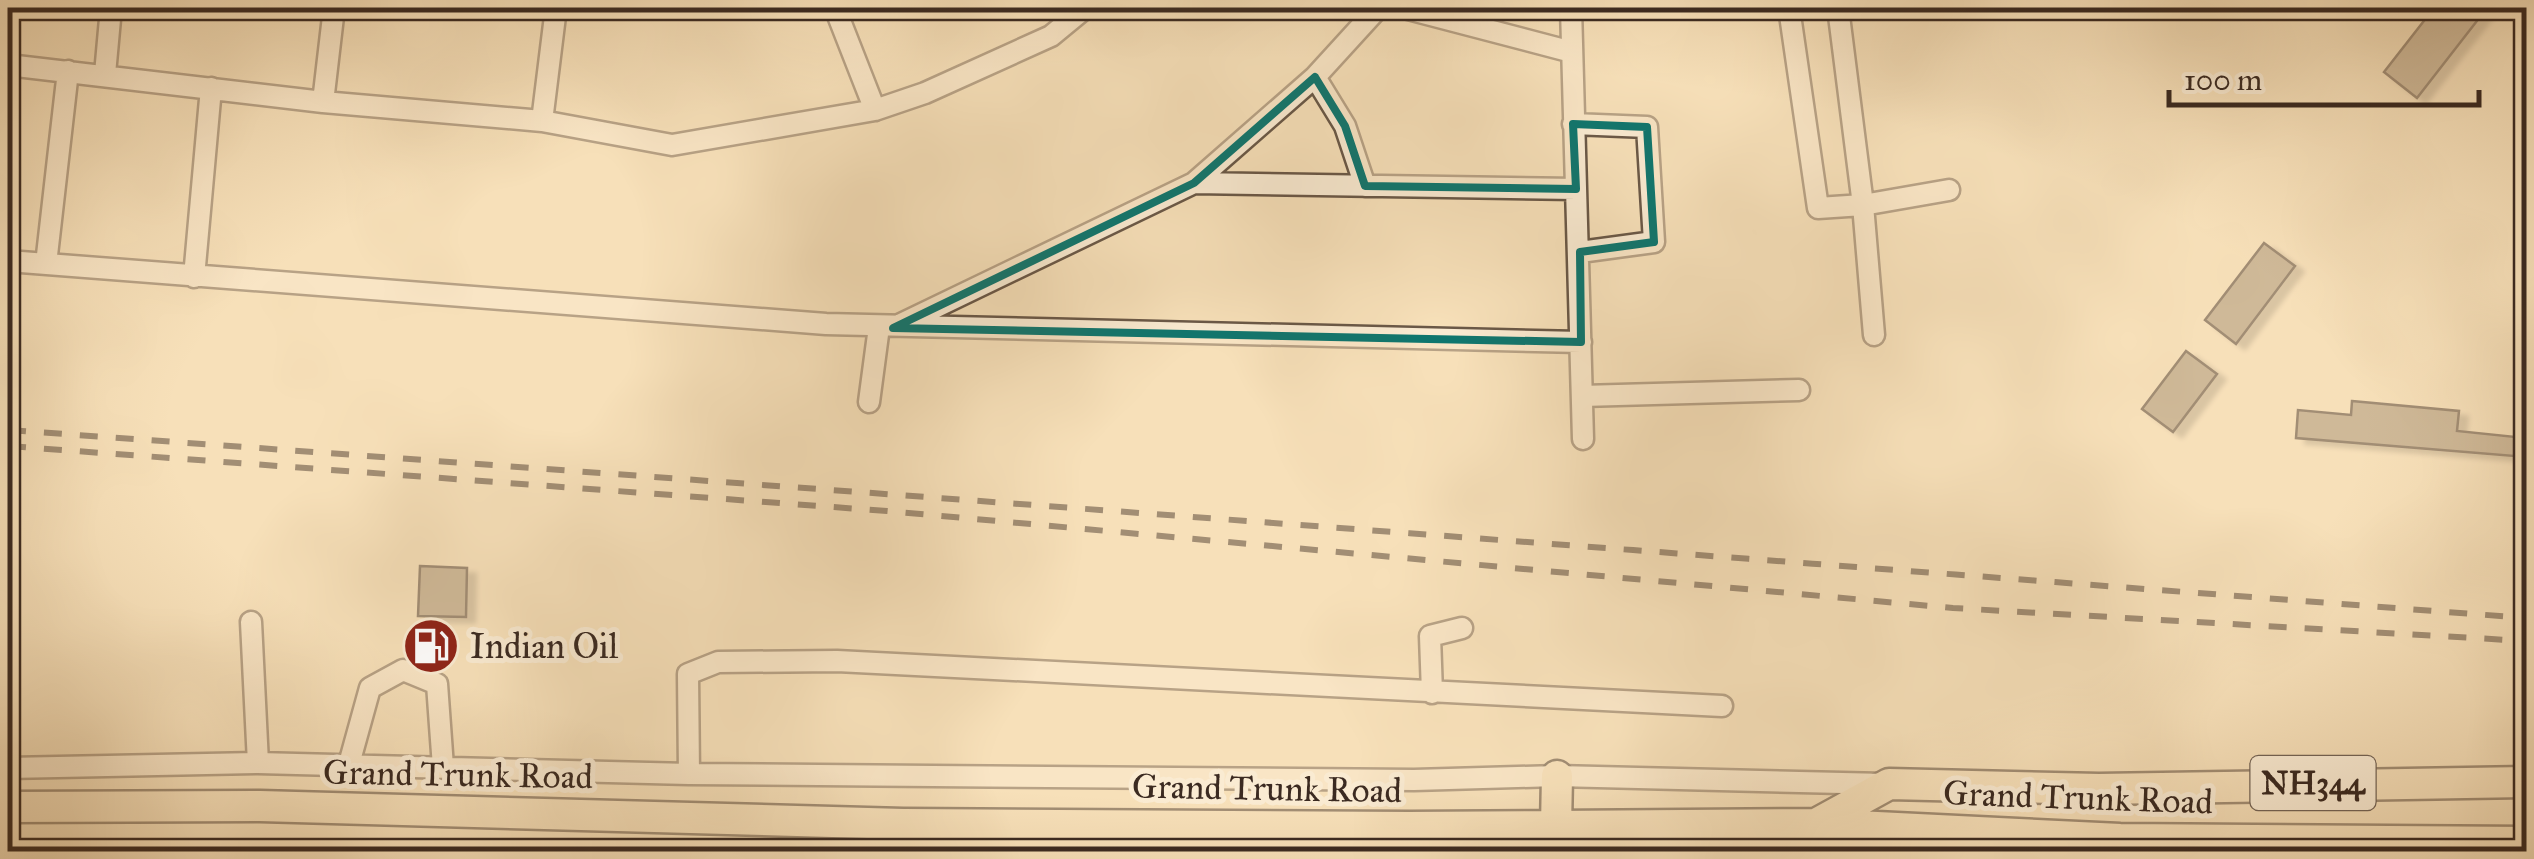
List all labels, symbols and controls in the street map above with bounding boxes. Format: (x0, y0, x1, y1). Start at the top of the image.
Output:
scale bar (2169, 45, 2479, 107)
text: 100 m (2184, 62, 2262, 98)
fuel station icon: Indian Oil (401, 616, 461, 676)
place label: Indian Oil (470, 625, 619, 668)
street label: Grand Trunk Road (323, 751, 594, 798)
road number: NH344 (2250, 756, 2376, 810)
street label: Grand Trunk Road (1132, 765, 1403, 812)
street label: Grand Trunk Road (1942, 771, 2214, 824)

